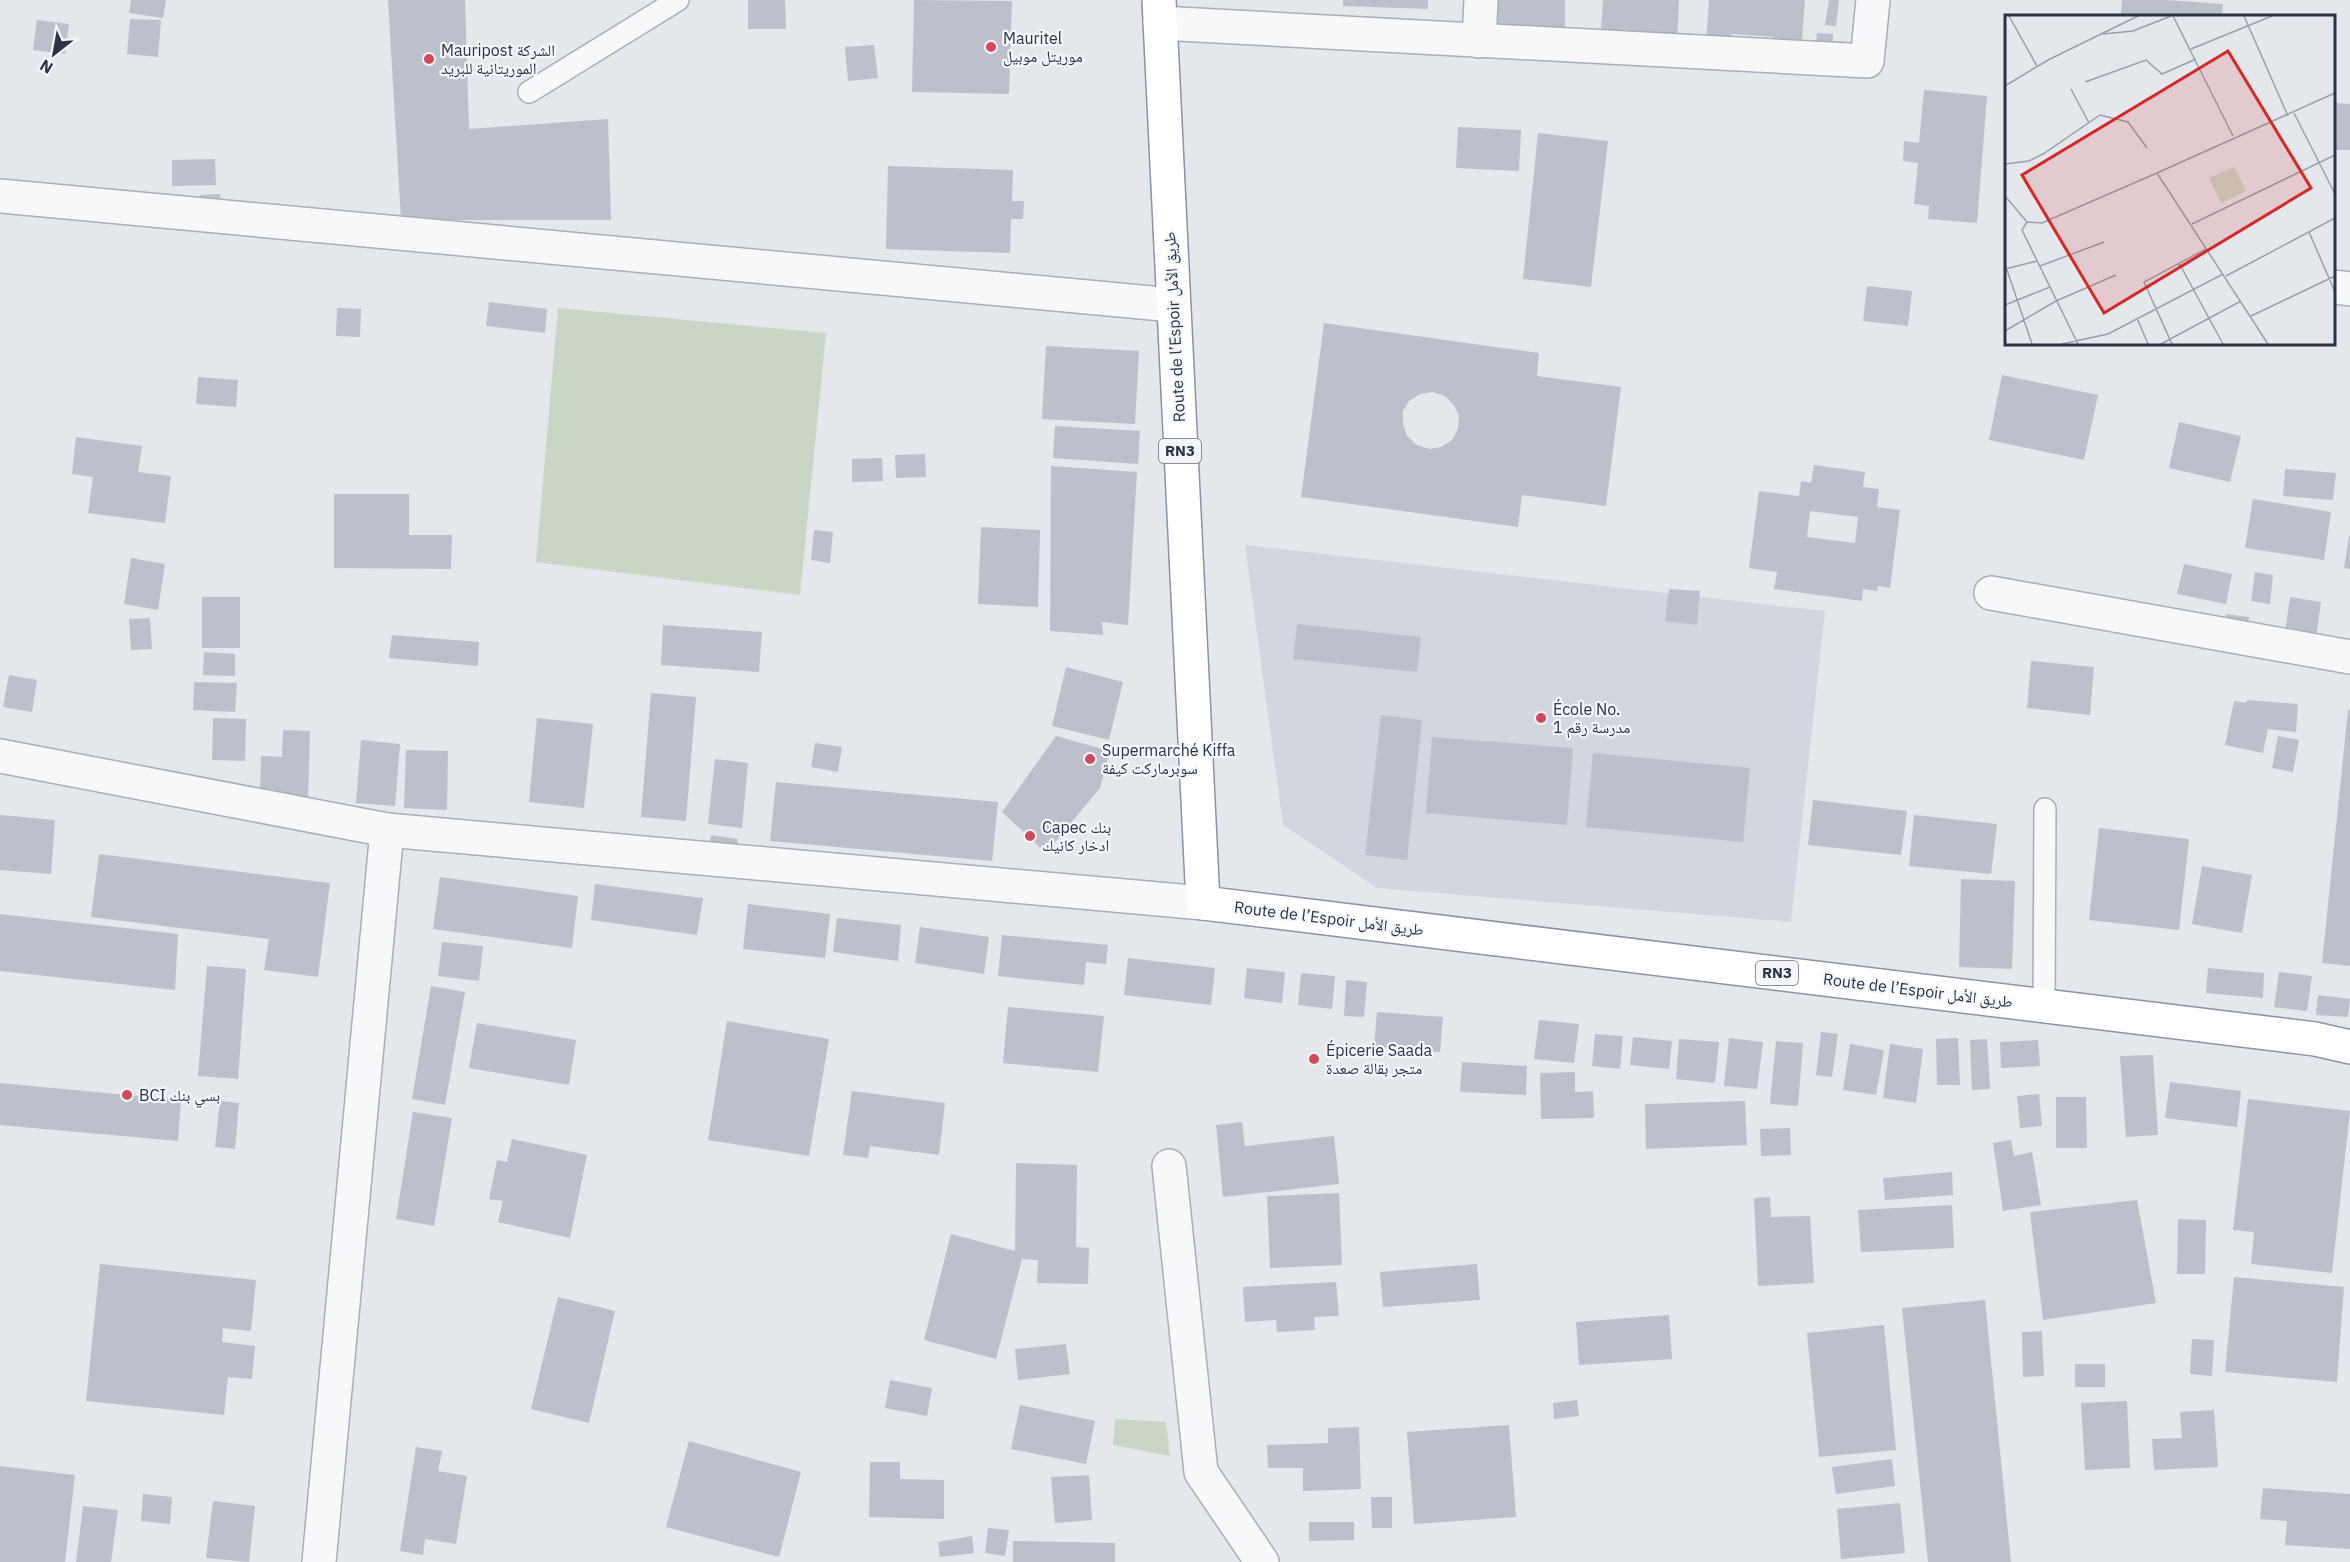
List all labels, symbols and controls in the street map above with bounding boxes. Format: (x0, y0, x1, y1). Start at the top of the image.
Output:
inset map (2005, 15, 2335, 345)
north arrow (24, 24, 84, 84)
place label: Mauritel موريتل موبيل (1003, 28, 1083, 67)
place label: Mauripost الشركة الموريتانية للبريد (441, 40, 555, 78)
marker: Mauritel موريتل موبيل (984, 40, 998, 54)
marker: Mauripost الشركة الموريتانية للبريد (422, 52, 436, 66)
text: N (36, 55, 56, 78)
street label: Route de l’Espoir طريق الأمل (1159, 231, 1190, 423)
road number: RN3 (1159, 439, 1201, 463)
place label: École No. 1 مدرسة رقم (1553, 698, 1630, 738)
marker: École No. 1 مدرسة رقم (1534, 711, 1548, 725)
place label: Supermarché Kiffa سوبرماركت كيفة (1102, 740, 1236, 778)
marker: Supermarché Kiffa سوبرماركت كيفة (1083, 752, 1097, 766)
place label: Capec بنك ادخار كانيك (1042, 817, 1111, 855)
marker: Capec بنك ادخار كانيك (1023, 829, 1037, 843)
street label: Route de l’Espoir طريق الأمل (1233, 896, 1425, 941)
road number: RN3 (1756, 961, 1798, 985)
street label: Route de l’Espoir طريق الأمل (1822, 968, 2014, 1013)
place label: Épicerie Saada متجر بقالة صعدة (1326, 1039, 1432, 1078)
marker: Épicerie Saada متجر بقالة صعدة (1307, 1052, 1321, 1066)
place label: BCI بسي بنك (139, 1085, 220, 1108)
marker: BCI بسي بنك (120, 1088, 134, 1102)

